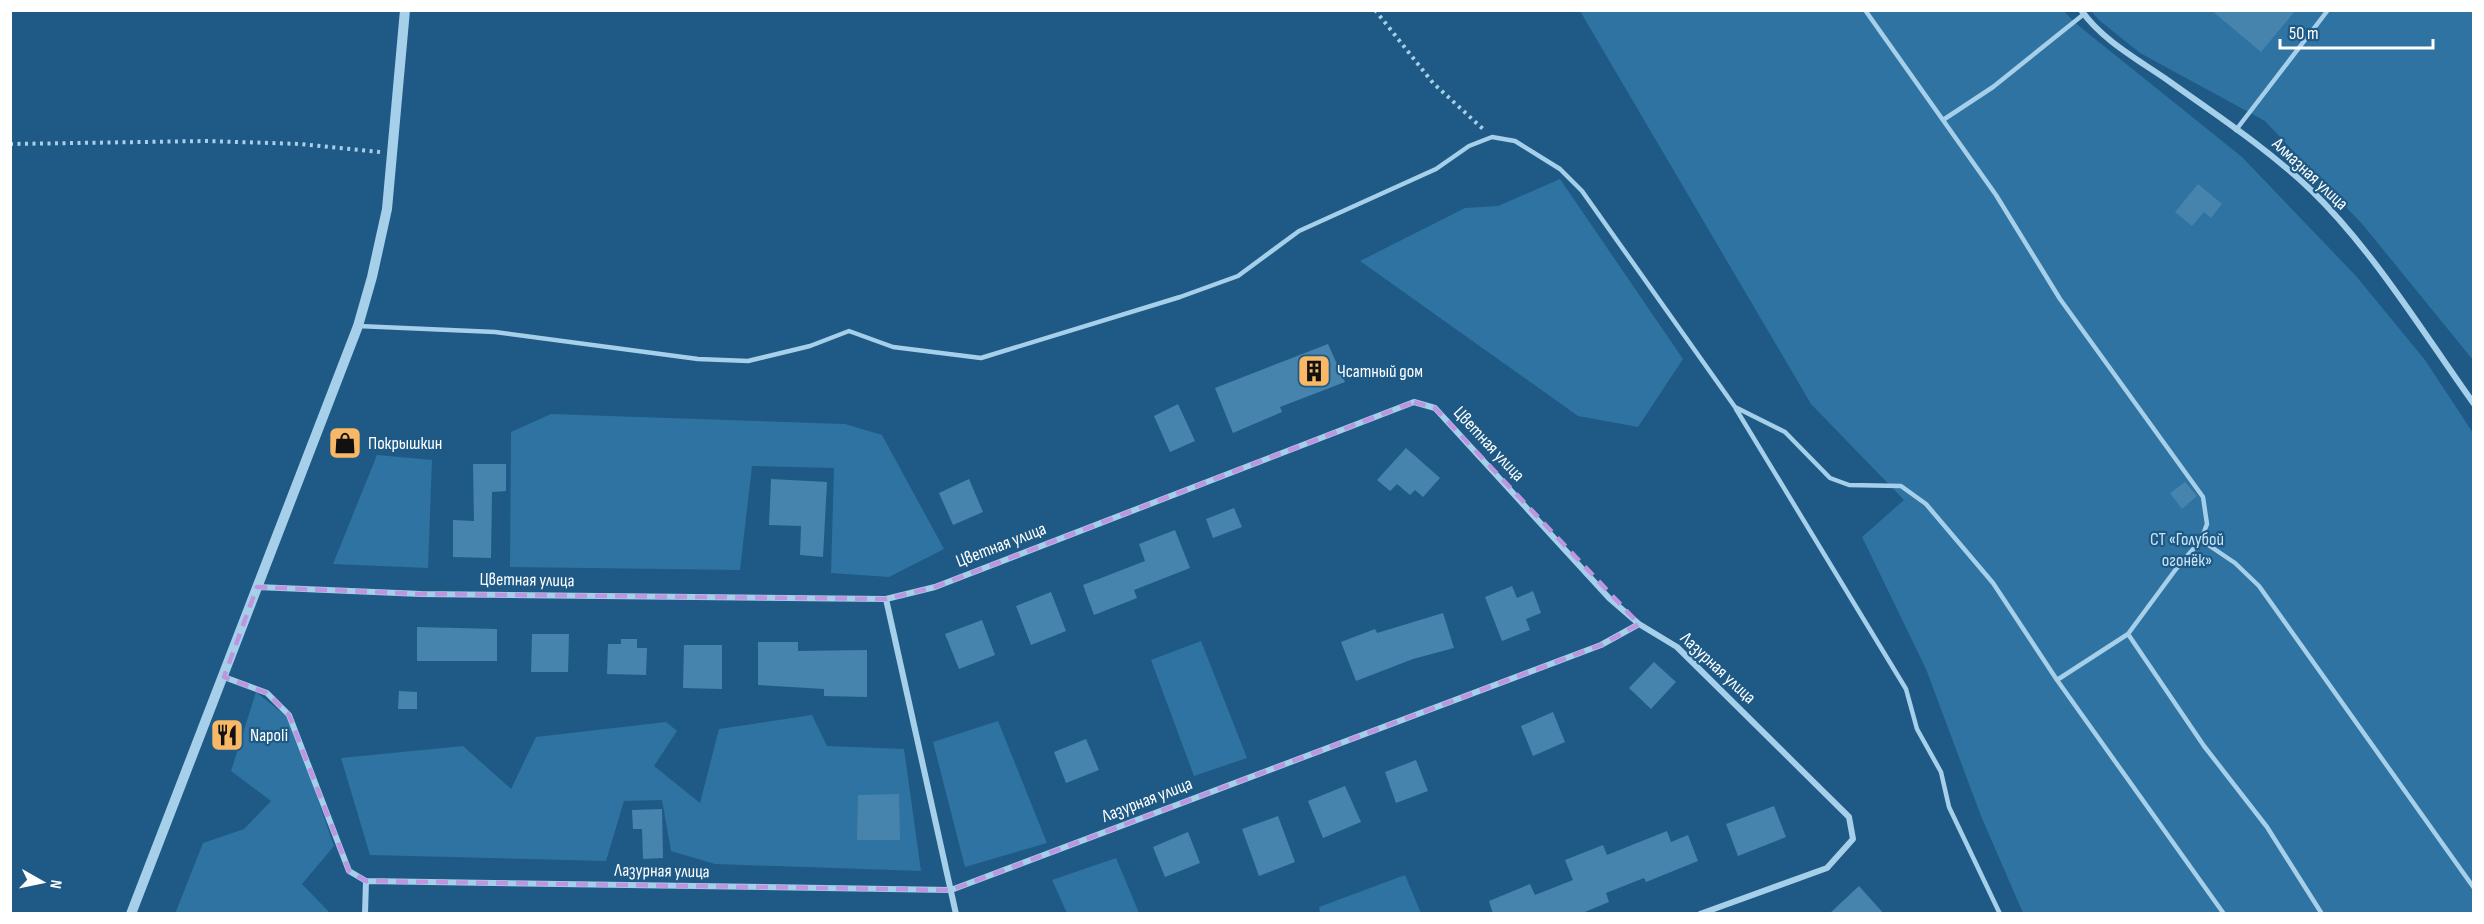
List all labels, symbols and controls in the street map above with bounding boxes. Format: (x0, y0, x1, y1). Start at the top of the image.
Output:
scale bar (2280, 12, 2433, 50)
text: 50 m (2289, 23, 2319, 44)
street label: Алмазная улица (2267, 133, 2352, 214)
building icon: Чсатный дом (1296, 353, 1332, 389)
place label: Чсатный дом (1337, 361, 1423, 382)
street label: Цветная улица (1449, 402, 1529, 486)
shop icon: Покрышкин (327, 425, 363, 461)
place label: Покрышкин (368, 433, 442, 454)
street label: Цветная улица (953, 518, 1049, 572)
park label: СТ «Голубой огонёк» (2150, 529, 2224, 571)
street label: Цветная улица (479, 569, 575, 591)
street label: Лазурная улица (1675, 627, 1760, 708)
restaurant icon: Napoli (209, 717, 245, 753)
place label: Napoli (250, 725, 288, 746)
street label: Лазурная улица (1098, 773, 1195, 827)
north arrow (12, 852, 72, 912)
street label: Лазурная улица (613, 860, 710, 882)
text: N (45, 878, 65, 890)

